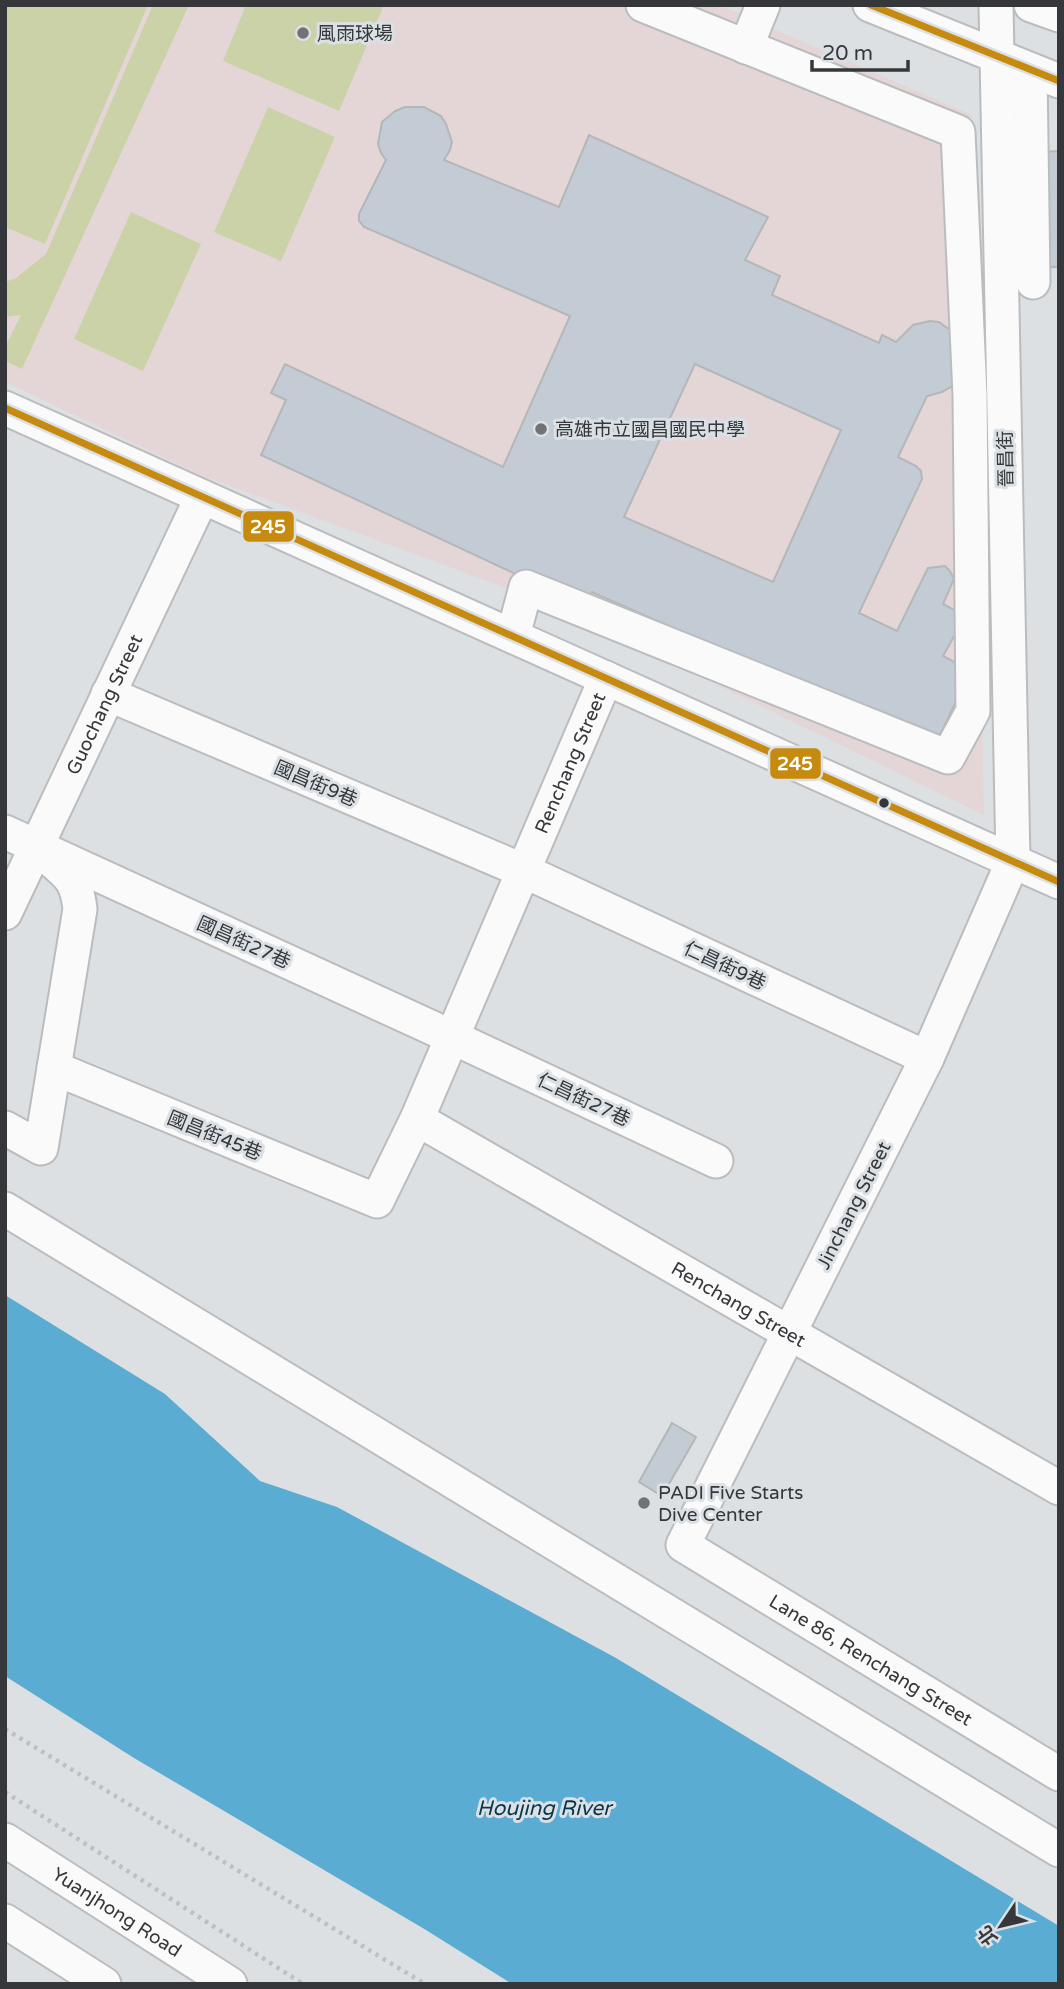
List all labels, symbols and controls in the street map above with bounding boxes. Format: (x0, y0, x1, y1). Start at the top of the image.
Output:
place label: 風雨球場 (317, 23, 393, 45)
marker: 風雨球場 (295, 25, 311, 41)
scale bar (812, 28, 908, 72)
text: 20 m (822, 41, 873, 66)
place label: 高雄市立國昌國民中學 (555, 419, 745, 441)
marker: 高雄市立國昌國民中學 (533, 421, 549, 437)
street label: 晉昌街 (995, 430, 1017, 488)
line badge: 245 (242, 510, 295, 543)
text: 245 (250, 516, 286, 538)
street label: Guochang Street (62, 631, 147, 778)
street label: Renchang Street (531, 689, 610, 837)
line badge: 245 (769, 747, 822, 780)
text: 245 (777, 753, 813, 775)
street label: 國昌街9巷 (271, 757, 360, 811)
unlabelled marker (877, 796, 891, 810)
street label: 國昌街27巷 (193, 913, 294, 973)
street label: 仁昌街9巷 (680, 937, 769, 994)
street label: 仁昌街27巷 (534, 1069, 633, 1131)
street label: 國昌街45巷 (164, 1107, 265, 1165)
street label: Jinchang Street (812, 1138, 896, 1273)
street label: Renchang Street (667, 1258, 809, 1352)
place label: PADI Five Starts Dive Center (658, 1482, 803, 1526)
marker: PADI Five Starts Dive Center (636, 1495, 652, 1511)
street label: Lane 86, Renchang Street (765, 1590, 976, 1731)
water label: Houjing River (477, 1796, 614, 1821)
street label: Yuanjhong Road (48, 1863, 185, 1962)
north arrow (966, 1891, 1036, 1961)
text: 北 (973, 1921, 1002, 1949)

